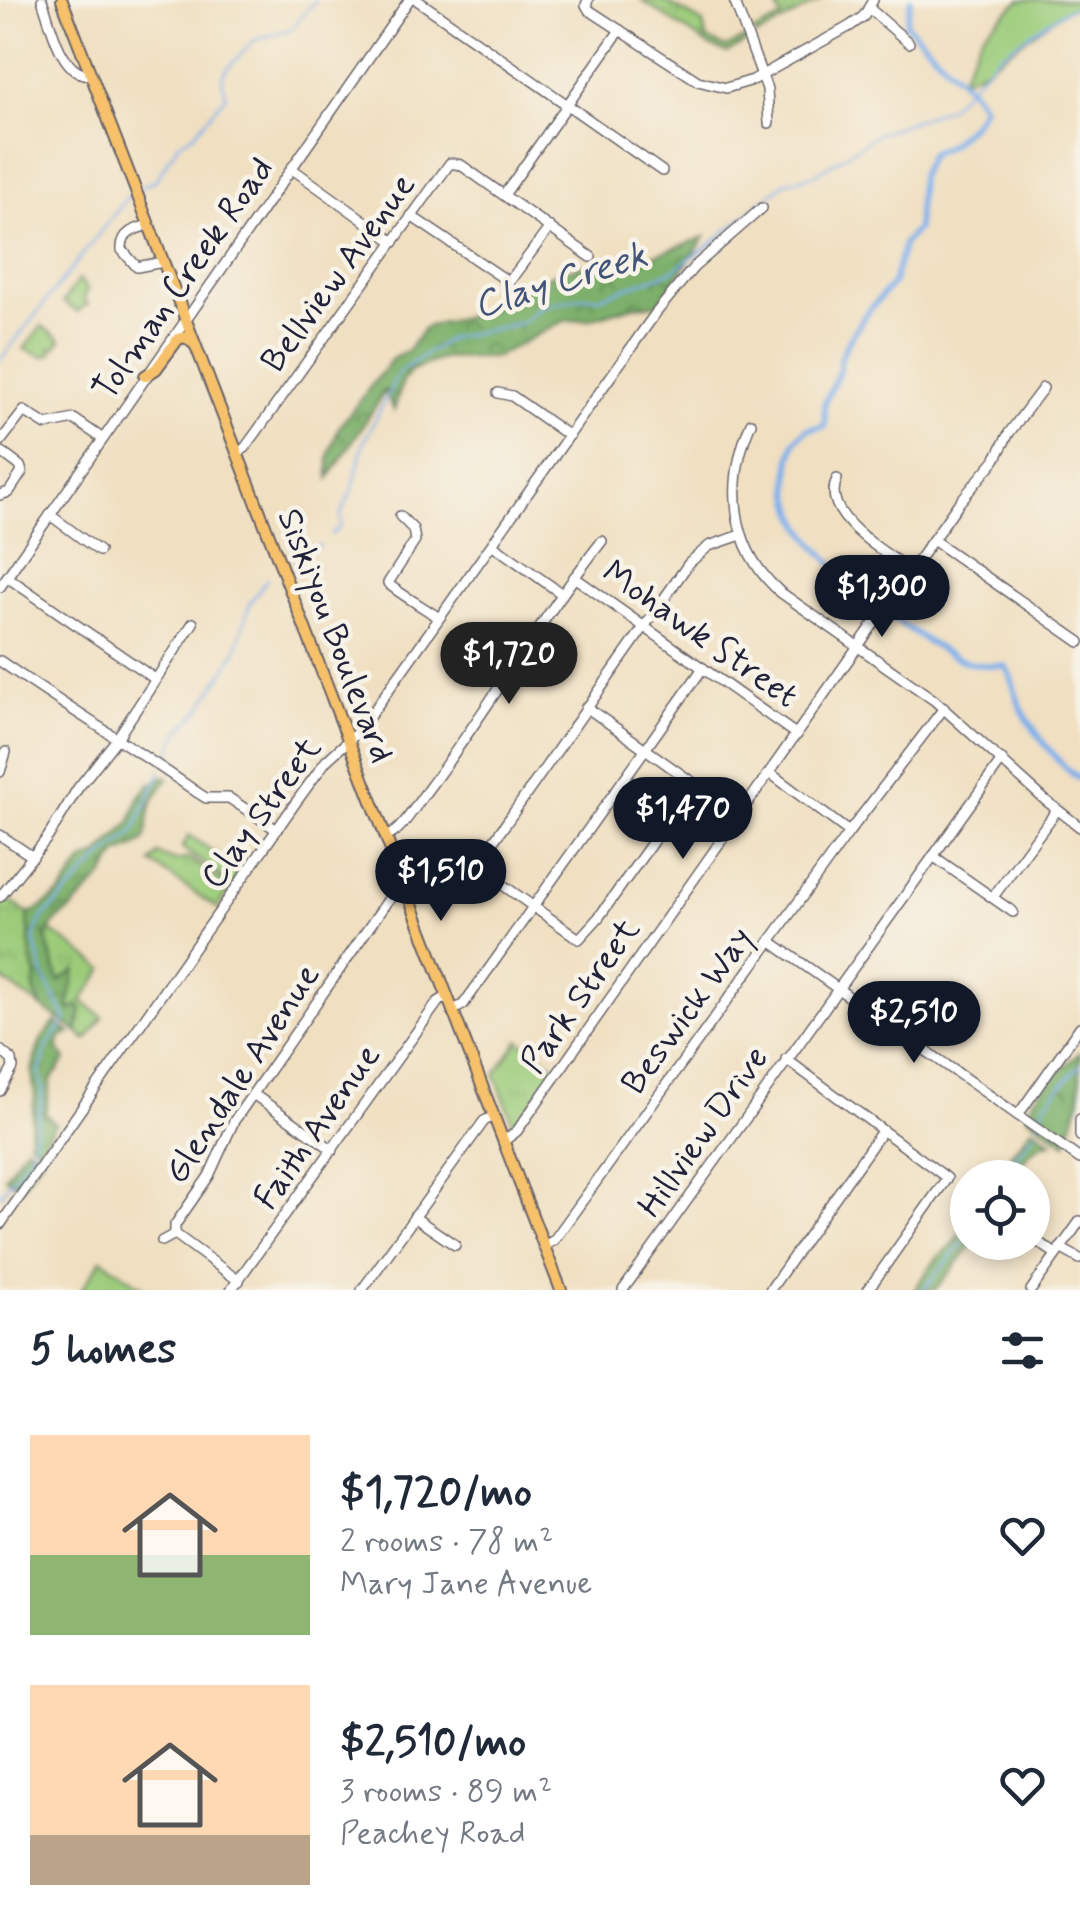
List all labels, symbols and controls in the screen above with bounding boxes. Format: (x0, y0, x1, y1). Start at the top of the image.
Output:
street label: Tolman Creek Road (82, 148, 285, 410)
street label: Bellview Avenue (251, 164, 426, 382)
water label: Clay Creek (468, 232, 653, 331)
street label: Siskiyou Boulevard (266, 502, 405, 769)
street label: Mohawk Street (593, 550, 807, 719)
pin: $1,300 (801, 555, 963, 640)
text: $1,300 (837, 566, 927, 608)
pin: $1,720 (428, 622, 590, 707)
text: $1,720 (462, 633, 556, 675)
street label: Clay Street (191, 728, 333, 898)
pin: $1,470 (602, 777, 764, 862)
text: $1,470 (635, 788, 731, 830)
pin: $1,510 (360, 839, 522, 924)
text: $1,510 (397, 850, 485, 892)
street label: Park Street (510, 909, 651, 1083)
street label: Beswick Way (611, 918, 764, 1104)
street label: Glendale Avenue (154, 955, 331, 1193)
pin: $2,510 (833, 981, 995, 1066)
text: $2,510 (870, 992, 958, 1034)
street label: Faith Avenue (244, 1035, 392, 1219)
street label: Hillview Drive (628, 1037, 780, 1227)
map controls (950, 1160, 1050, 1260)
button: locate (950, 1160, 1050, 1260)
text: 5 homes (30, 1323, 176, 1378)
icon: filters (995, 1323, 1050, 1378)
text: $1,720/mo (340, 1466, 532, 1521)
icon: home (110, 1475, 230, 1595)
icon: heart (995, 1508, 1050, 1563)
text: 2 rooms · 78 m² (340, 1521, 553, 1563)
text: Mary Jane Avenue (340, 1563, 592, 1605)
text: $2,510/mo (340, 1716, 526, 1771)
icon: home (110, 1725, 230, 1845)
icon: heart (995, 1758, 1050, 1813)
text: 3 rooms · 89 m² (340, 1771, 552, 1813)
text: Peachey Road (340, 1813, 525, 1855)

